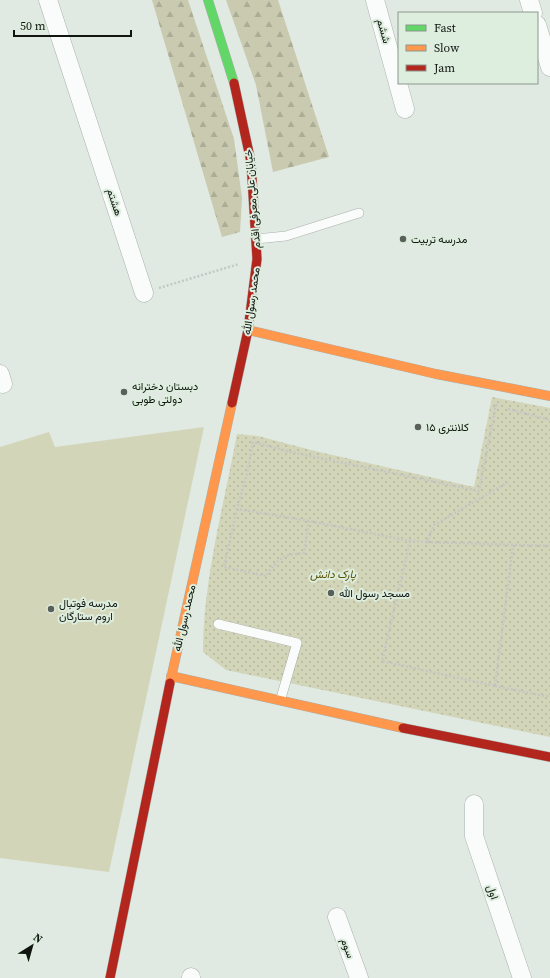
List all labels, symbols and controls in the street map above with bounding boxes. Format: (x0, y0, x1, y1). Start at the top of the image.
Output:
scale bar (14, 12, 131, 38)
legend (398, 12, 538, 84)
street label: ششم (373, 17, 394, 45)
text: 50 m (20, 18, 46, 34)
text: Fast (434, 20, 456, 36)
text: Slow (434, 40, 460, 56)
text: Jam (433, 60, 455, 76)
street label: خیابان علی معرفی اقدم (241, 149, 264, 249)
street label: هشتم (103, 187, 126, 218)
place label: مدرسه تربیت (411, 232, 468, 247)
marker: مدرسه تربیت (398, 234, 408, 244)
street label: محمد رسول الله (239, 266, 264, 336)
place label: دبستان دخترانه دولتی طوبی (132, 379, 198, 407)
marker: دبستان دخترانه دولتی طوبی (119, 387, 129, 397)
place label: کلانتری ۱۵ (426, 420, 469, 435)
marker: کلانتری ۱۵ (413, 422, 423, 432)
park label: پارک دانش (310, 567, 356, 582)
street label: محمد رسول الله (170, 583, 199, 653)
place label: مسجد رسول الله (339, 586, 410, 601)
marker: مسجد رسول الله (326, 588, 336, 598)
place label: مدرسه فوتبال اروم ستارگان (59, 596, 118, 624)
marker: مدرسه فوتبال اروم ستارگان (46, 604, 56, 614)
street label: اول (483, 883, 502, 901)
north arrow (12, 926, 52, 966)
text: N (30, 930, 45, 947)
street label: سوم (337, 936, 358, 960)

